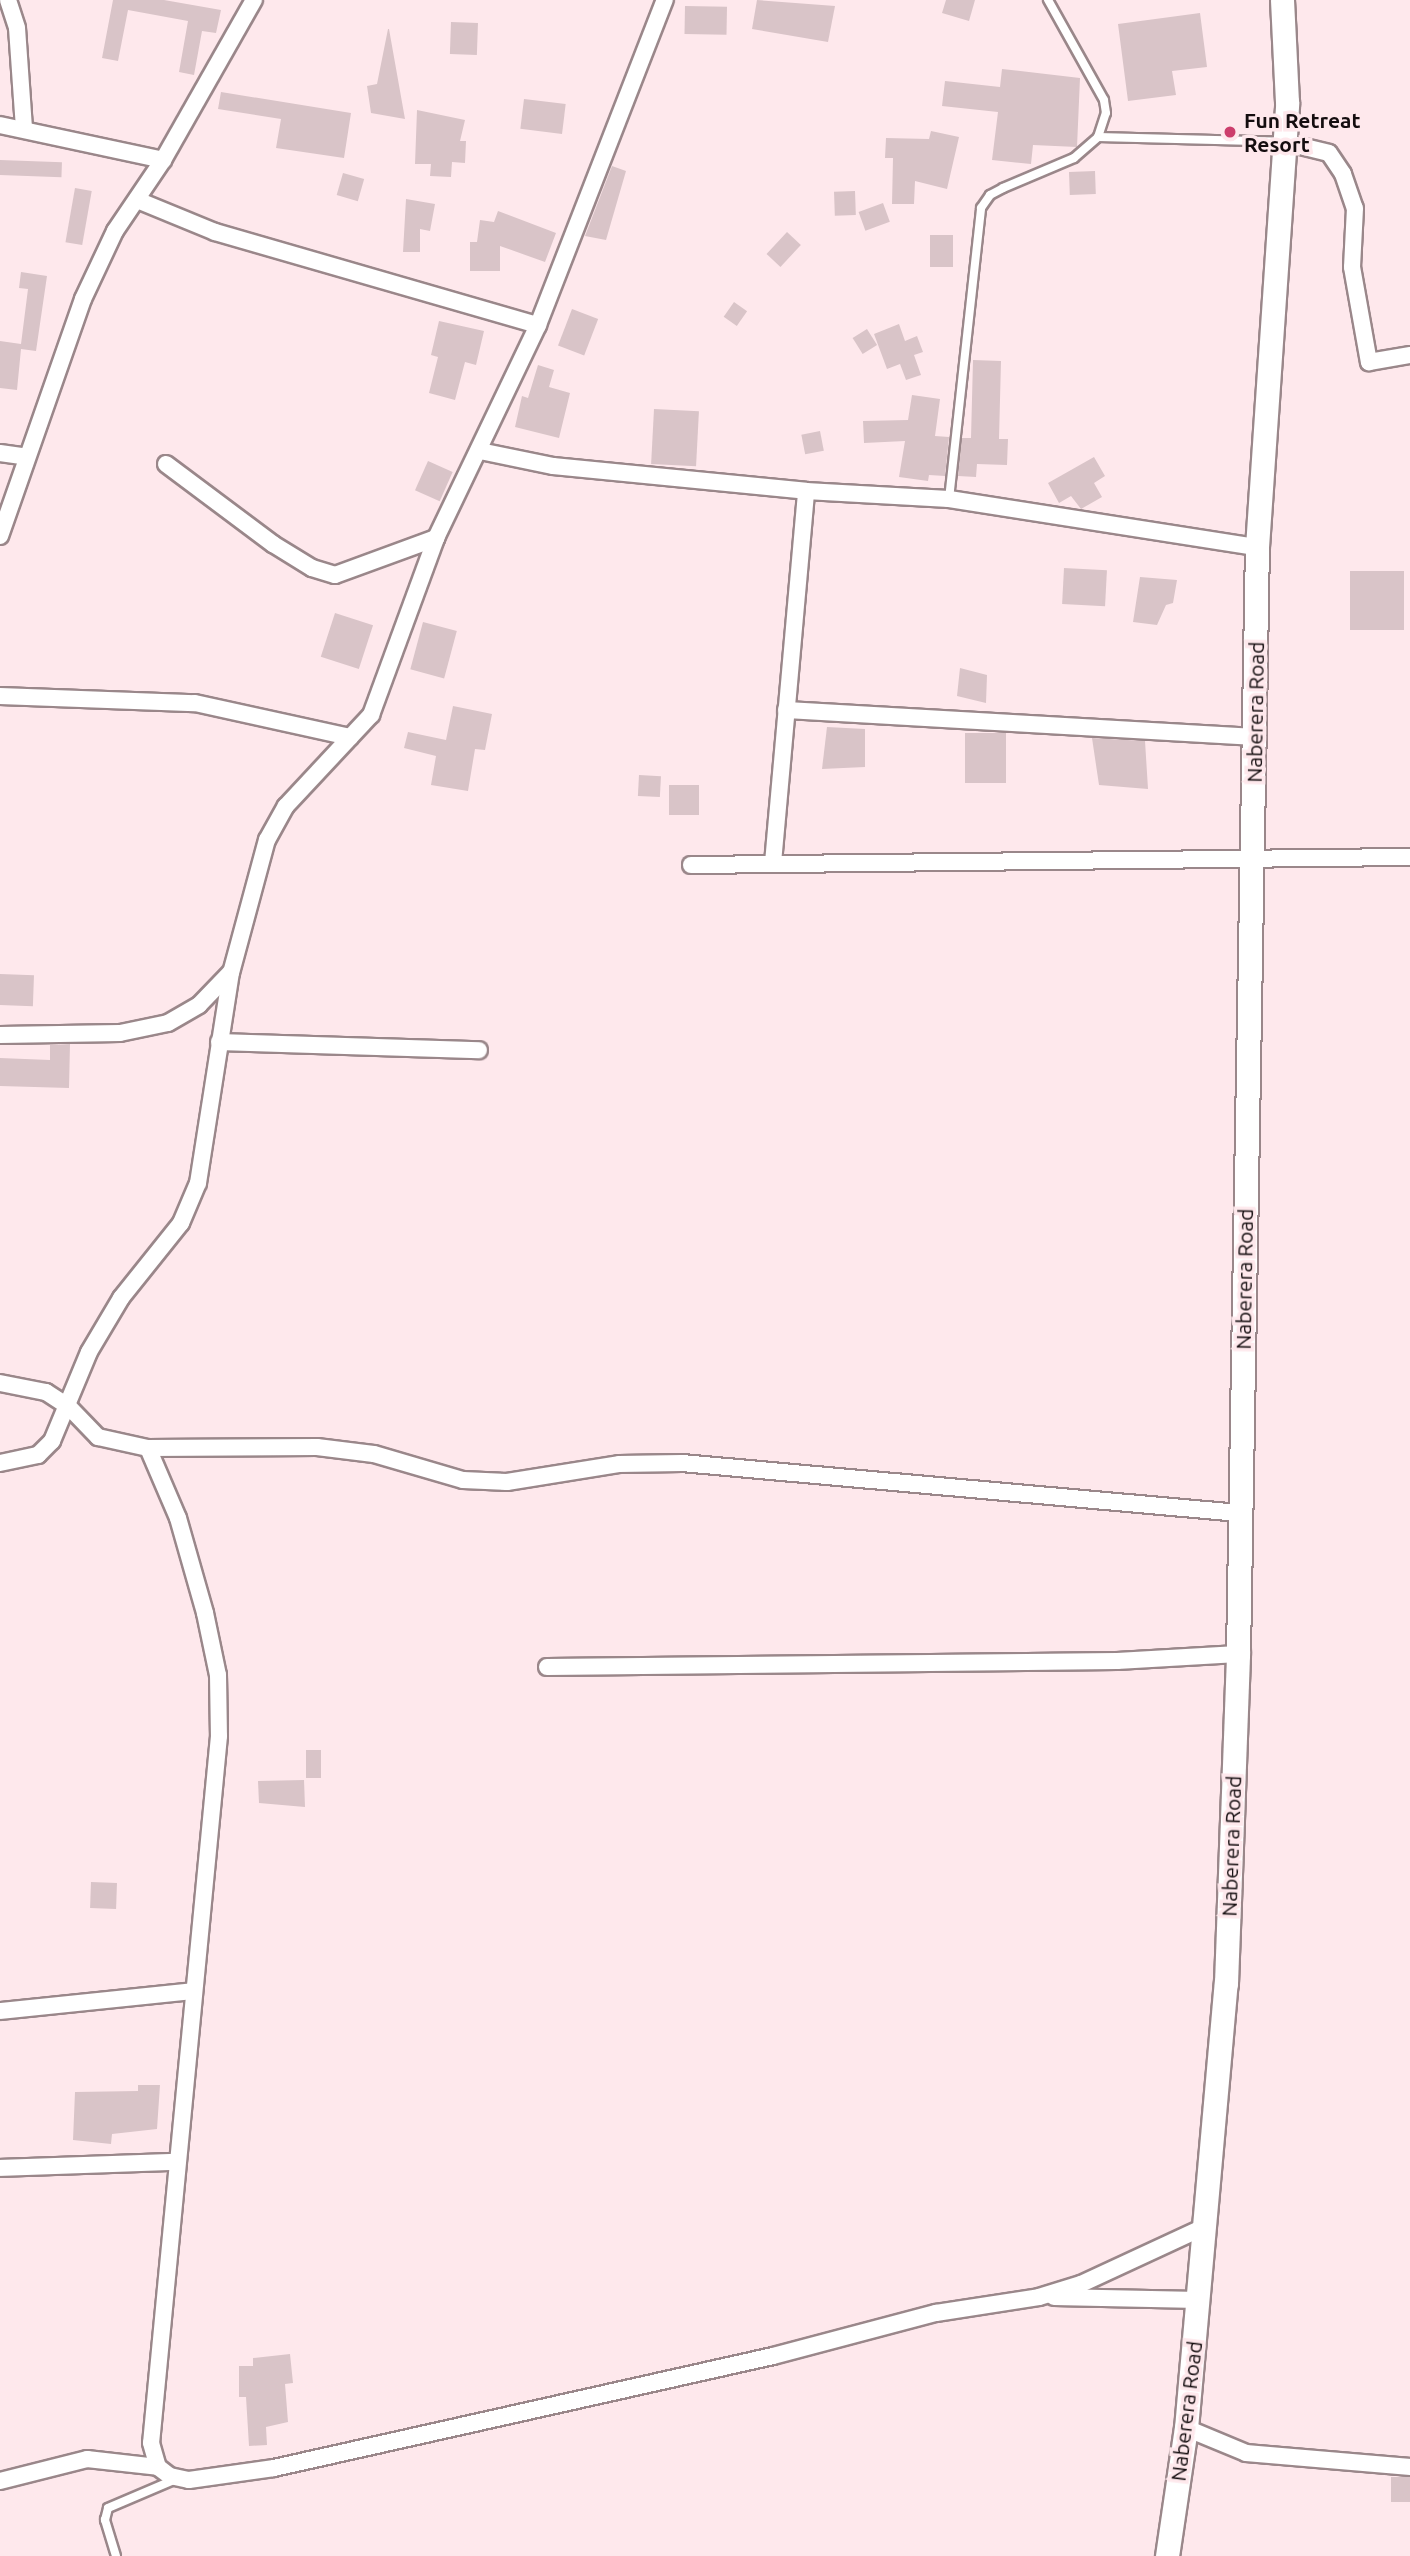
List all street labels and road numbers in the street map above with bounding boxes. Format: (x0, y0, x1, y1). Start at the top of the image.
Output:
street label: Naberera Road (1241, 641, 1269, 783)
street label: Naberera Road (1230, 1208, 1258, 1350)
street label: Naberera Road (1216, 1775, 1246, 1917)
street label: Naberera Road (1165, 2339, 1207, 2483)

